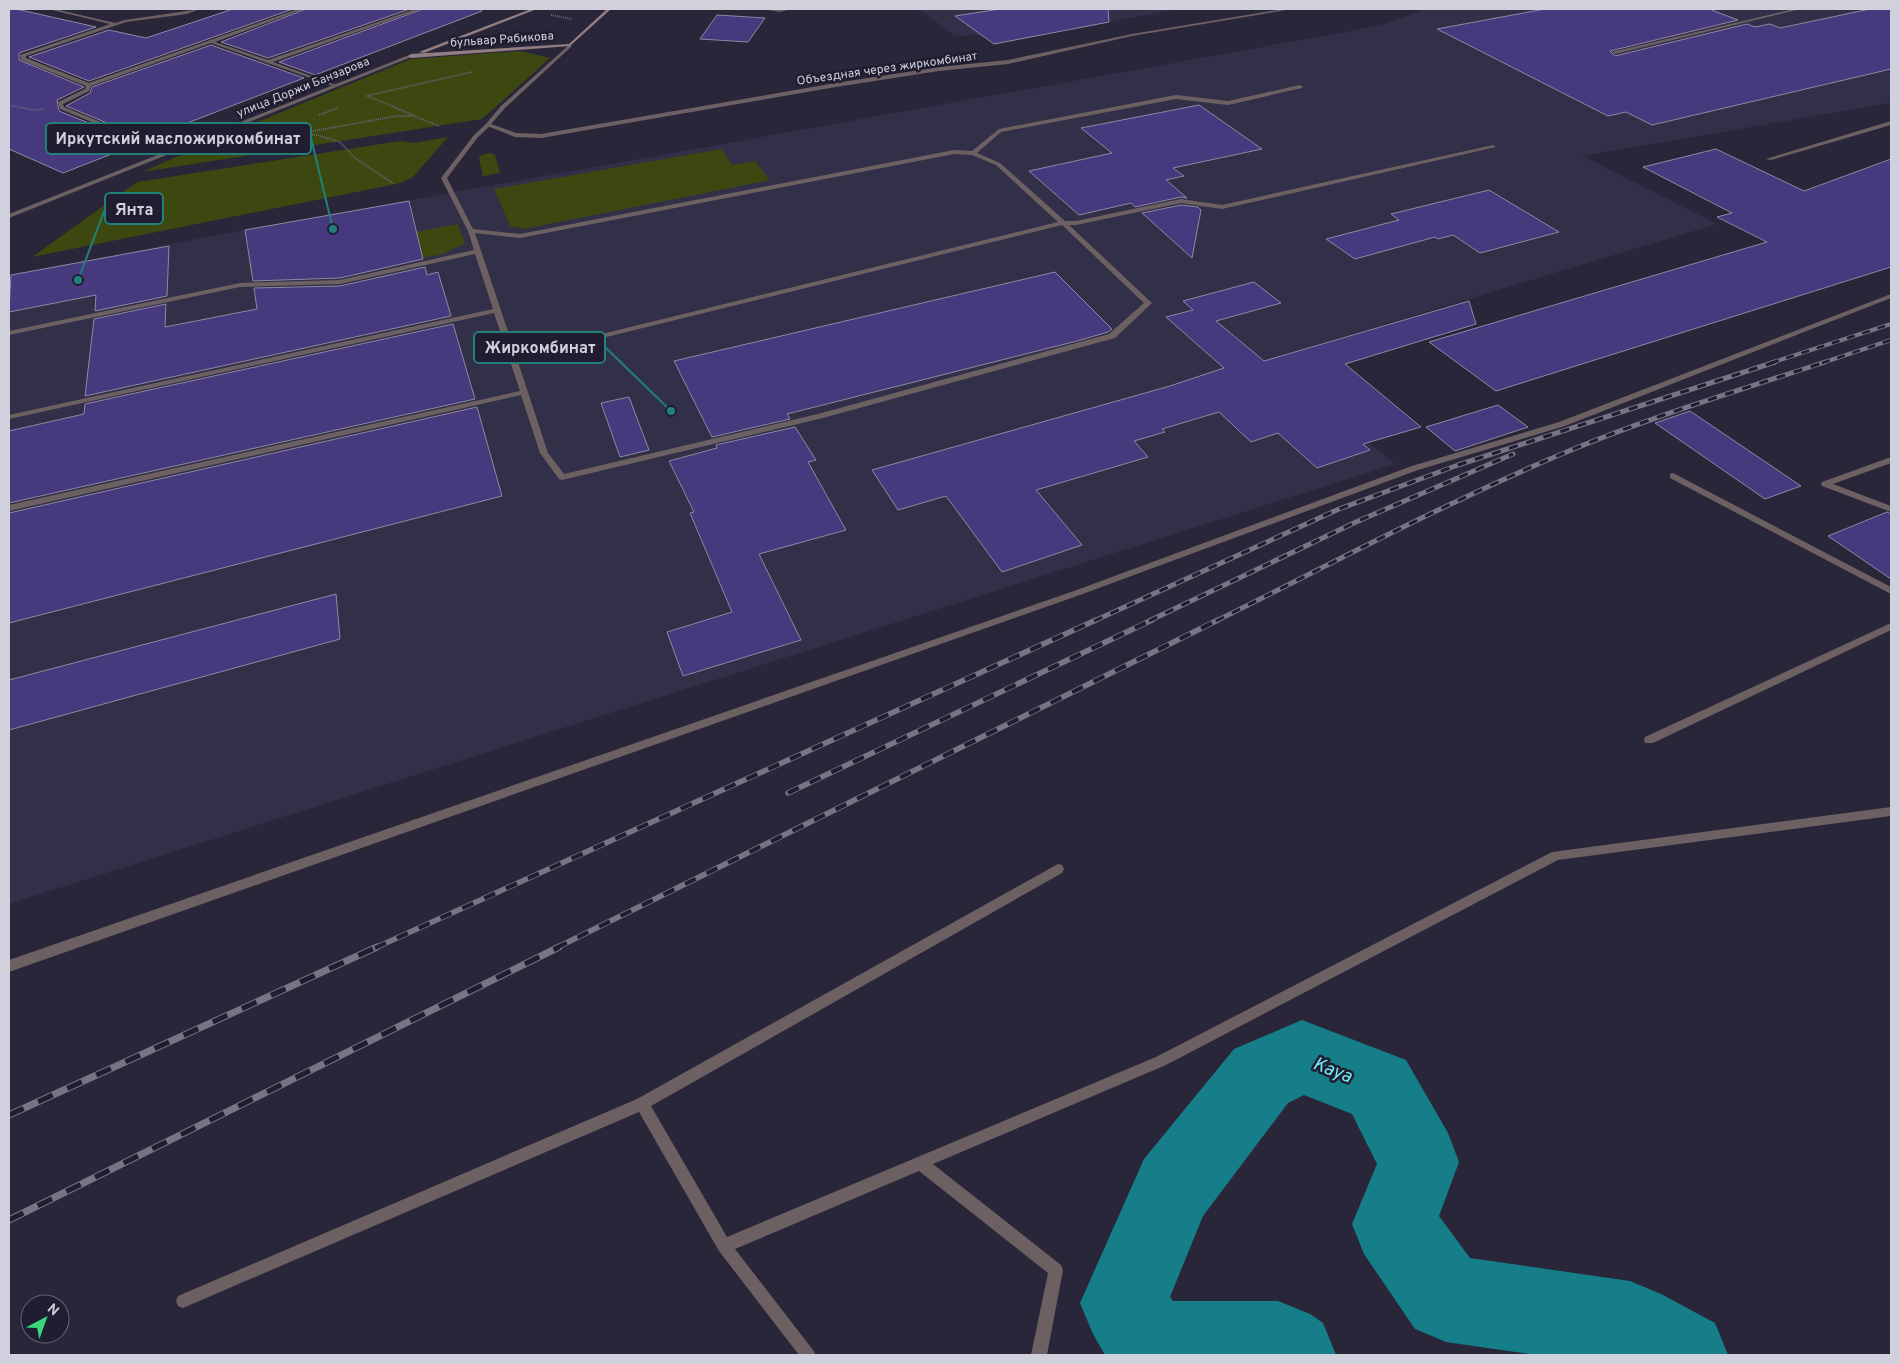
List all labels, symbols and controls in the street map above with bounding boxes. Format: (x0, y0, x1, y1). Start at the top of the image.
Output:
street label: бульвар Рябикова (450, 28, 554, 52)
street label: Объездная через жиркомбинат (796, 48, 979, 90)
street label: улица Доржи Банзарова (234, 54, 372, 122)
callout: Иркутский масложиркомбинат (46, 123, 311, 154)
text: Иркутский масложиркомбинат (55, 130, 301, 150)
callout: Янта (105, 193, 163, 224)
text: Янта (115, 201, 153, 221)
callout: Жиркомбинат (474, 332, 605, 363)
text: Жиркомбинат (484, 339, 596, 359)
water label: Kaya (1309, 1052, 1356, 1089)
north arrow (20, 1294, 70, 1344)
text: N (43, 1301, 62, 1320)

